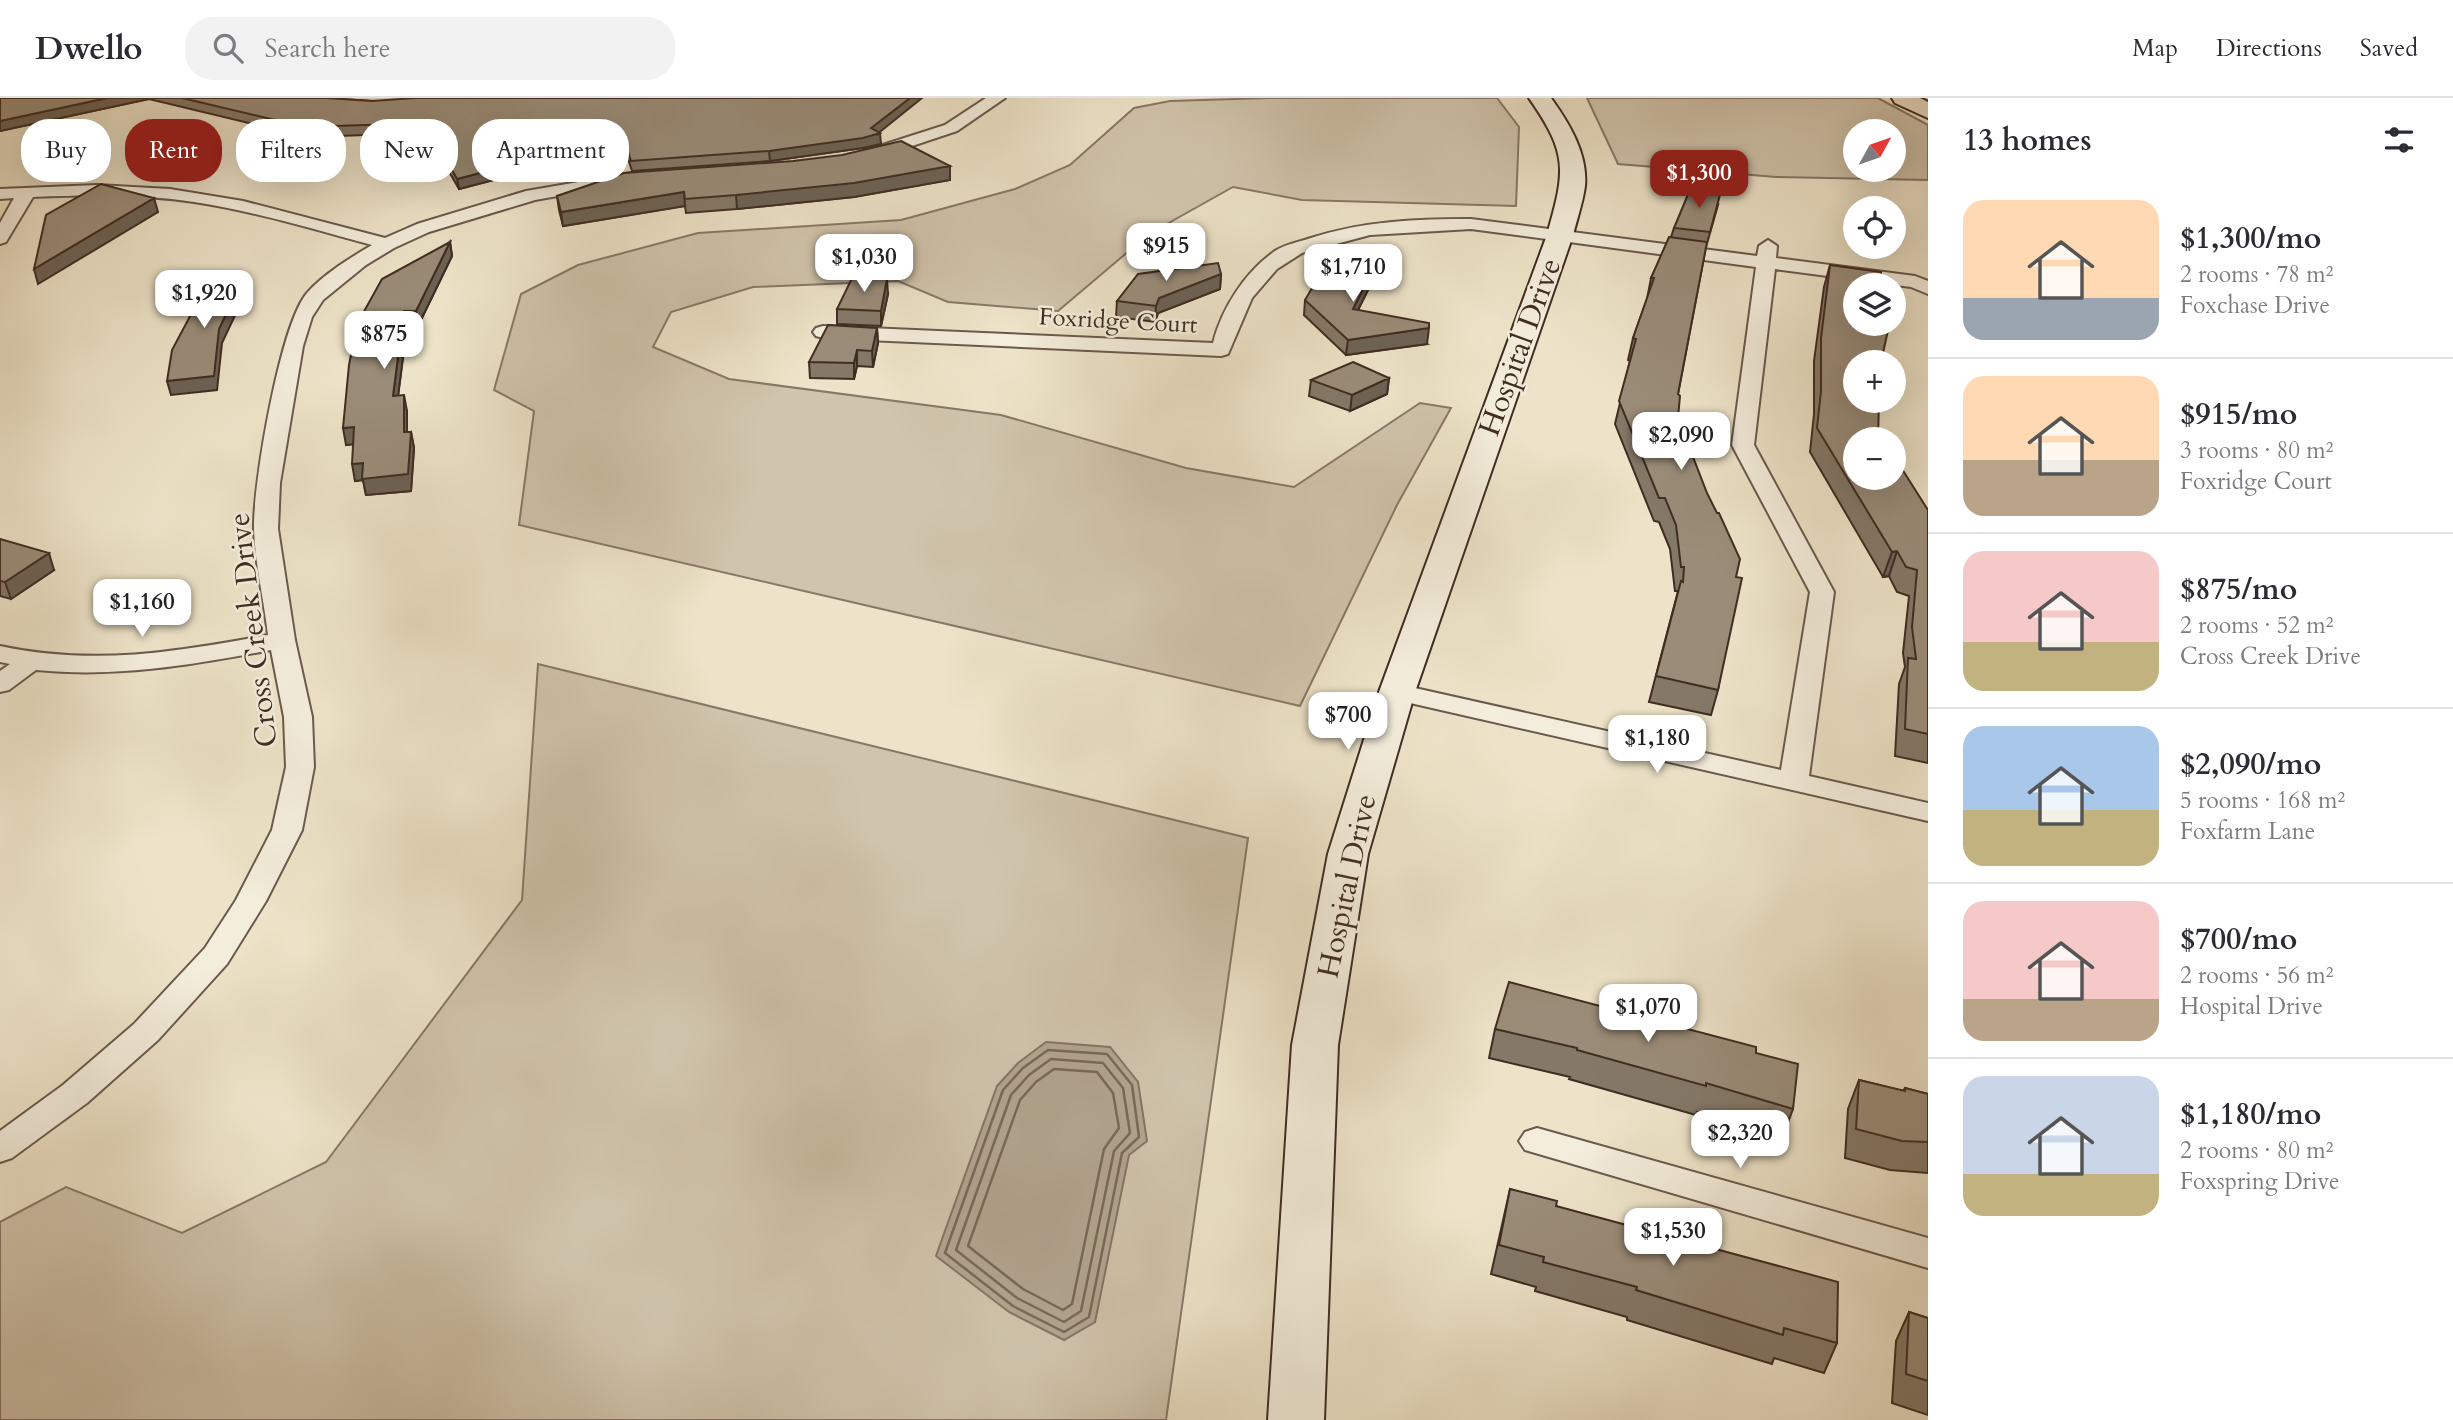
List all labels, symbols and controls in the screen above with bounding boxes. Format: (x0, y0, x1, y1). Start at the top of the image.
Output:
search box (185, 17, 675, 80)
text: Dwello (35, 26, 143, 71)
icon: search (209, 29, 247, 67)
text: Search here (265, 31, 391, 66)
text: Map (2132, 32, 2178, 65)
text: Directions (2216, 32, 2322, 65)
text: Saved (2360, 32, 2418, 65)
chip: Buy (21, 119, 111, 182)
chip: Rent (125, 119, 222, 182)
chip: Filters (236, 119, 346, 182)
chip: New (360, 119, 458, 182)
chip: Apartment (472, 119, 629, 182)
north arrow (1843, 119, 1906, 182)
map controls (1843, 119, 1906, 490)
text: 13 homes (1963, 120, 2092, 161)
icon: filters (2380, 121, 2418, 159)
pin: $1,300 (1642, 150, 1756, 210)
text: $1,300 (1666, 157, 1732, 188)
button: locate (1843, 196, 1906, 259)
text: $1,300/mo (2180, 218, 2321, 259)
pin: $915 (1125, 223, 1207, 283)
icon: home (2019, 228, 2103, 312)
text: $915 (1142, 230, 1190, 261)
pin: $1,030 (807, 234, 921, 294)
text: $1,030 (831, 241, 897, 272)
pin: $1,710 (1296, 244, 1410, 304)
text: $1,710 (1320, 251, 1386, 282)
street label: Hospital Drive (1469, 252, 1571, 442)
text: 2 rooms · 78 m² (2180, 259, 2333, 290)
pin: $1,920 (147, 271, 261, 330)
button: layers (1843, 273, 1906, 336)
text: $1,920 (171, 277, 237, 308)
text: Foxchase Drive (2180, 290, 2330, 321)
street label: Foxridge Court (1038, 300, 1198, 342)
pin: $875 (343, 312, 425, 371)
text: $875 (360, 318, 408, 349)
button: + (1843, 350, 1906, 413)
text: $915/mo (2180, 394, 2297, 435)
icon: home (2019, 404, 2103, 488)
pin: $2,090 (1624, 412, 1738, 472)
text: $2,090 (1648, 419, 1714, 450)
button: − (1843, 427, 1906, 490)
text: 3 rooms · 80 m² (2180, 435, 2333, 466)
text: Foxridge Court (2180, 466, 2332, 497)
street label: Cross Creek Drive (218, 510, 288, 750)
text: $875/mo (2180, 569, 2297, 610)
icon: home (2019, 579, 2103, 663)
pin: $1,160 (85, 580, 199, 639)
text: $1,160 (109, 586, 175, 617)
text: 2 rooms · 52 m² (2180, 610, 2333, 641)
text: Cross Creek Drive (2180, 641, 2361, 672)
pin: $700 (1307, 692, 1389, 752)
text: $700 (1324, 699, 1372, 730)
pin: $1,180 (1600, 716, 1714, 775)
text: $1,180 (1624, 722, 1690, 753)
text: $2,090/mo (2180, 744, 2321, 785)
icon: home (2019, 754, 2103, 838)
text: 5 rooms · 168 m² (2180, 785, 2345, 816)
street label: Hospital Drive (1308, 791, 1386, 981)
text: Foxfarm Lane (2180, 816, 2315, 847)
text: $700/mo (2180, 919, 2297, 960)
icon: home (2019, 929, 2103, 1013)
text: 2 rooms · 56 m² (2180, 960, 2333, 991)
pin: $1,070 (1591, 984, 1705, 1044)
text: $1,070 (1615, 991, 1681, 1022)
text: Hospital Drive (2180, 991, 2323, 1022)
text: $1,180/mo (2180, 1094, 2321, 1135)
icon: home (2019, 1104, 2103, 1188)
pin: $2,320 (1683, 1110, 1797, 1170)
text: $2,320 (1707, 1117, 1773, 1148)
text: 2 rooms · 80 m² (2180, 1135, 2333, 1166)
text: Foxspring Drive (2180, 1166, 2340, 1197)
pin: $1,530 (1616, 1208, 1730, 1268)
text: $1,530 (1640, 1215, 1706, 1246)

